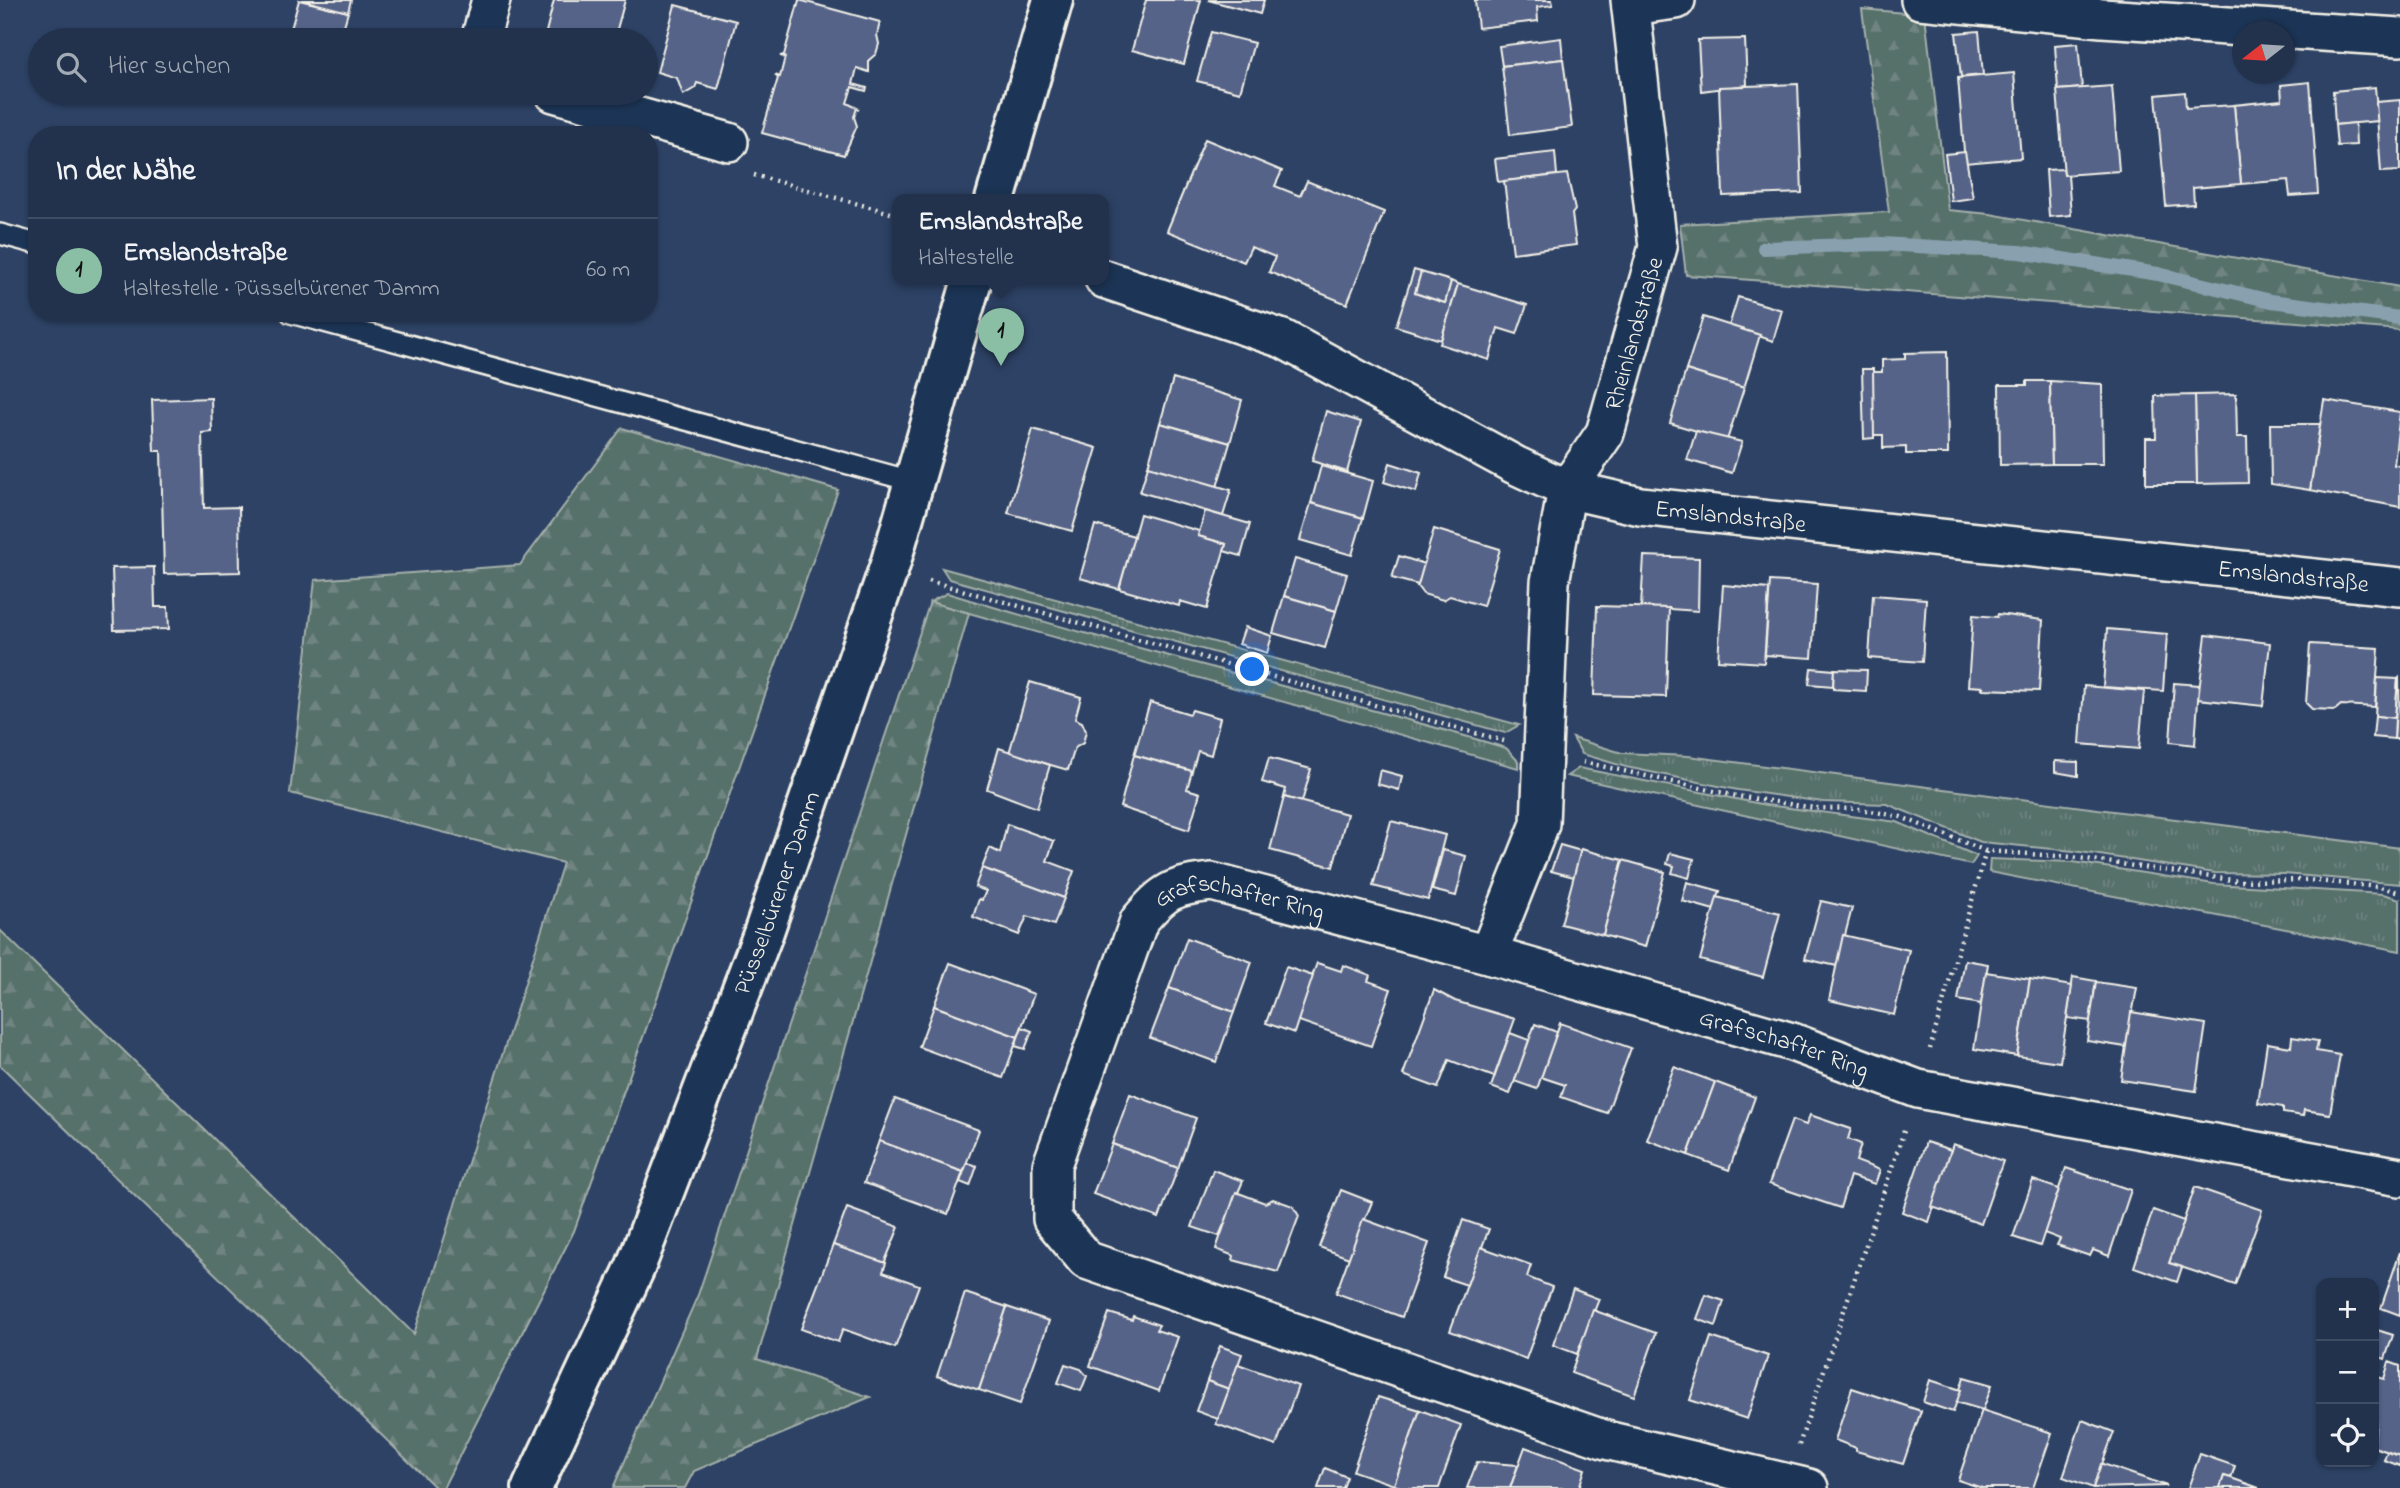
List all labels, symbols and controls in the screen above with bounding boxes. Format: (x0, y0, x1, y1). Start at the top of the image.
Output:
north arrow (2232, 21, 2295, 84)
search box (28, 28, 658, 105)
icon: search (52, 48, 90, 86)
text: Hier suchen (108, 48, 230, 86)
text: In der Nähe (56, 150, 196, 194)
popup (892, 194, 1109, 285)
text: Emslandstraße (918, 204, 1083, 242)
text: Emslandstraße (123, 235, 287, 273)
text: Haltestelle (918, 242, 1014, 275)
street label: Rheinlandstraße (1597, 253, 1674, 415)
text: 1 (75, 254, 83, 287)
text: 60 m (586, 254, 630, 287)
text: Haltestelle · Püsselbürener Damm (123, 273, 440, 306)
pin: 1 (978, 308, 1024, 366)
street label: Emslandstraße (1653, 493, 1808, 544)
street label: Emslandstraße (2216, 553, 2371, 604)
your location (1235, 652, 1269, 686)
street label: Püsselbürener Damm (726, 787, 831, 1000)
street label: Grafschafter Ring (1147, 867, 1328, 931)
street label: Grafschafter Ring (1695, 1001, 1873, 1089)
map controls (2316, 1278, 2379, 1467)
button: + (2316, 1278, 2379, 1341)
button: − (2316, 1341, 2379, 1404)
button: locate (2316, 1404, 2379, 1467)

